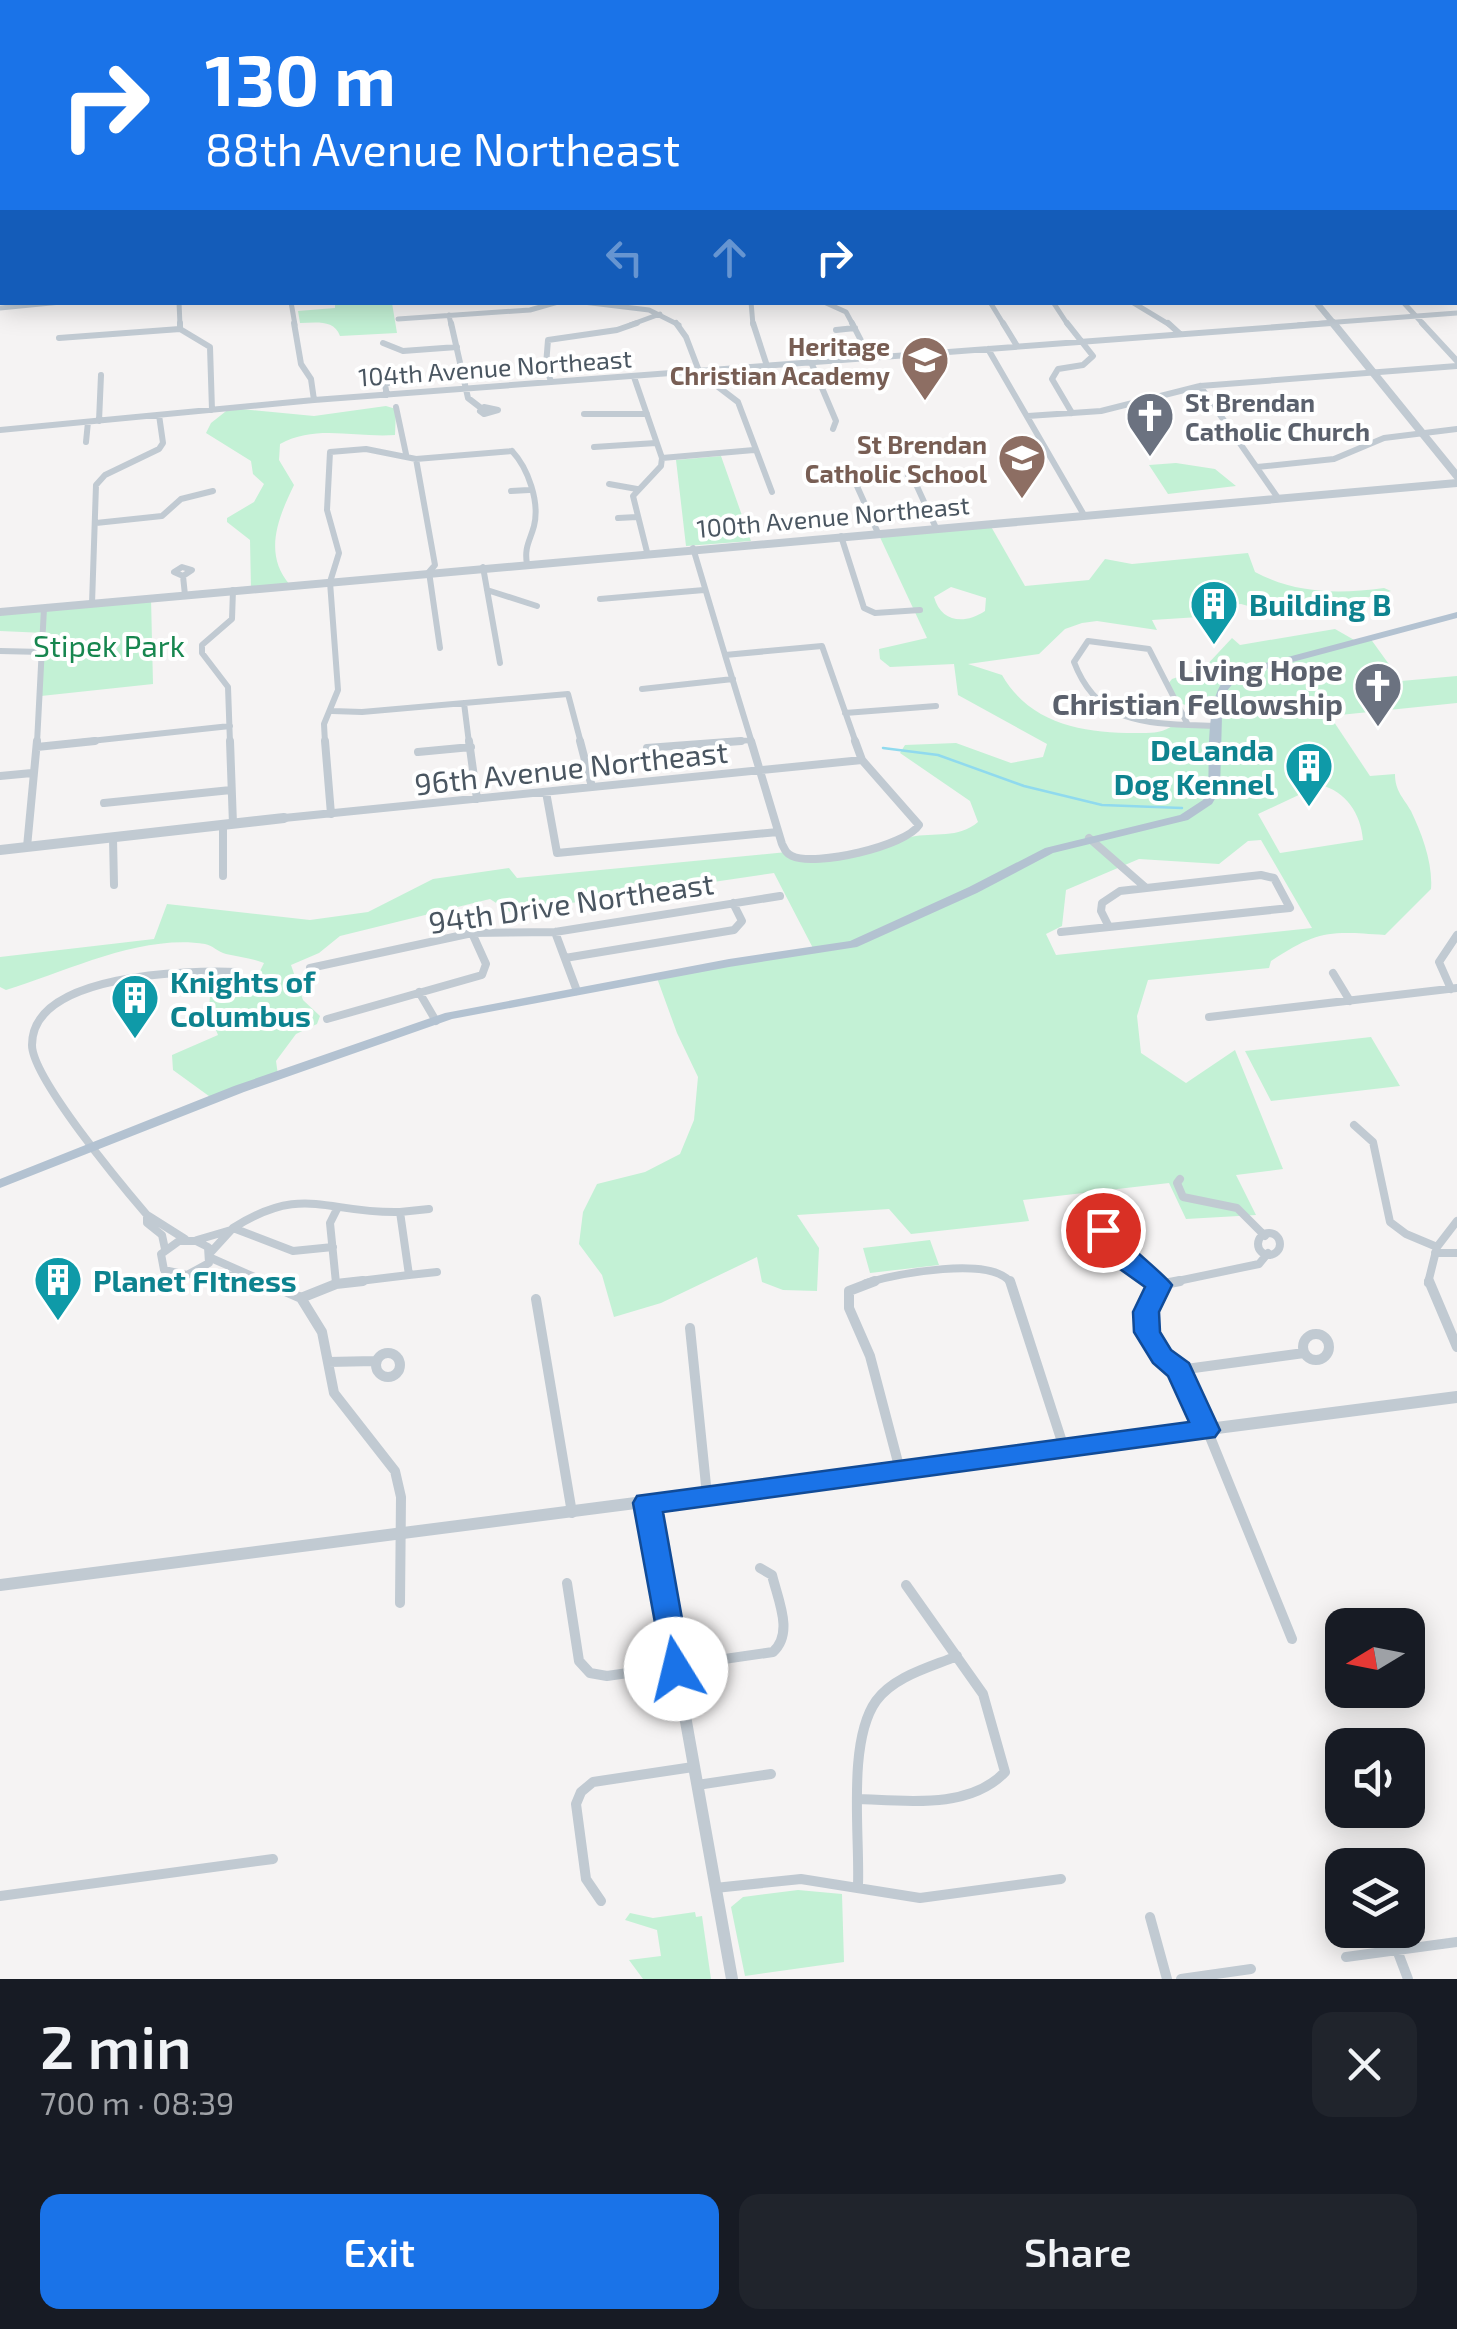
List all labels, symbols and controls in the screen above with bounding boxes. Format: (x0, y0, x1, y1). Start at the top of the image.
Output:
text: 130 m (205, 36, 396, 120)
icon: right (40, 40, 170, 170)
text: 88th Avenue Northeast (205, 121, 680, 175)
icon: left (597, 230, 652, 285)
icon: ahead (702, 230, 757, 285)
icon: right (807, 230, 862, 285)
place label: Heritage Christian Academy (670, 331, 890, 391)
school or university icon: Heritage Christian Academy (899, 334, 951, 402)
street label: 104th Avenue Northeast (357, 342, 633, 392)
place label: St Brendan Catholic Church (1185, 387, 1370, 446)
church icon: St Brendan Catholic Church (1124, 390, 1176, 458)
place label: St Brendan Catholic School (805, 429, 988, 488)
school or university icon: St Brendan Catholic School (996, 432, 1048, 500)
street label: 100th Avenue Northeast (695, 489, 971, 543)
building icon: Building B (1188, 578, 1240, 646)
place label: Building B (1249, 586, 1391, 622)
park label: Stipek Park (33, 627, 185, 663)
place label: Living Hope Christian Fellowship (1052, 651, 1343, 721)
church icon: Living Hope Christian Fellowship (1352, 660, 1404, 728)
place label: DeLanda Dog Kennel (1114, 731, 1274, 801)
street label: 96th Avenue Northeast (413, 733, 729, 801)
building icon: DeLanda Dog Kennel (1283, 740, 1335, 808)
street label: 94th Drive Northeast (426, 864, 716, 940)
place label: Knights of Columbus (170, 963, 316, 1033)
building icon: Knights of Columbus (109, 972, 161, 1040)
pin (1061, 1188, 1146, 1273)
icon: arrive (1076, 1203, 1131, 1258)
building icon: Planet FItness (32, 1254, 84, 1322)
place label: Planet FItness (93, 1262, 297, 1298)
north arrow (1325, 1608, 1425, 1708)
map controls (1325, 1608, 1425, 1948)
position arrow (624, 1617, 728, 1721)
button: sound (1325, 1728, 1425, 1828)
button: layers (1325, 1848, 1425, 1948)
text: 2 min (40, 2009, 192, 2081)
button: close (1312, 2012, 1417, 2117)
text: 700 m · 08:39 (40, 2083, 234, 2121)
button: Exit (40, 2194, 719, 2309)
button: Share (739, 2194, 1417, 2309)

